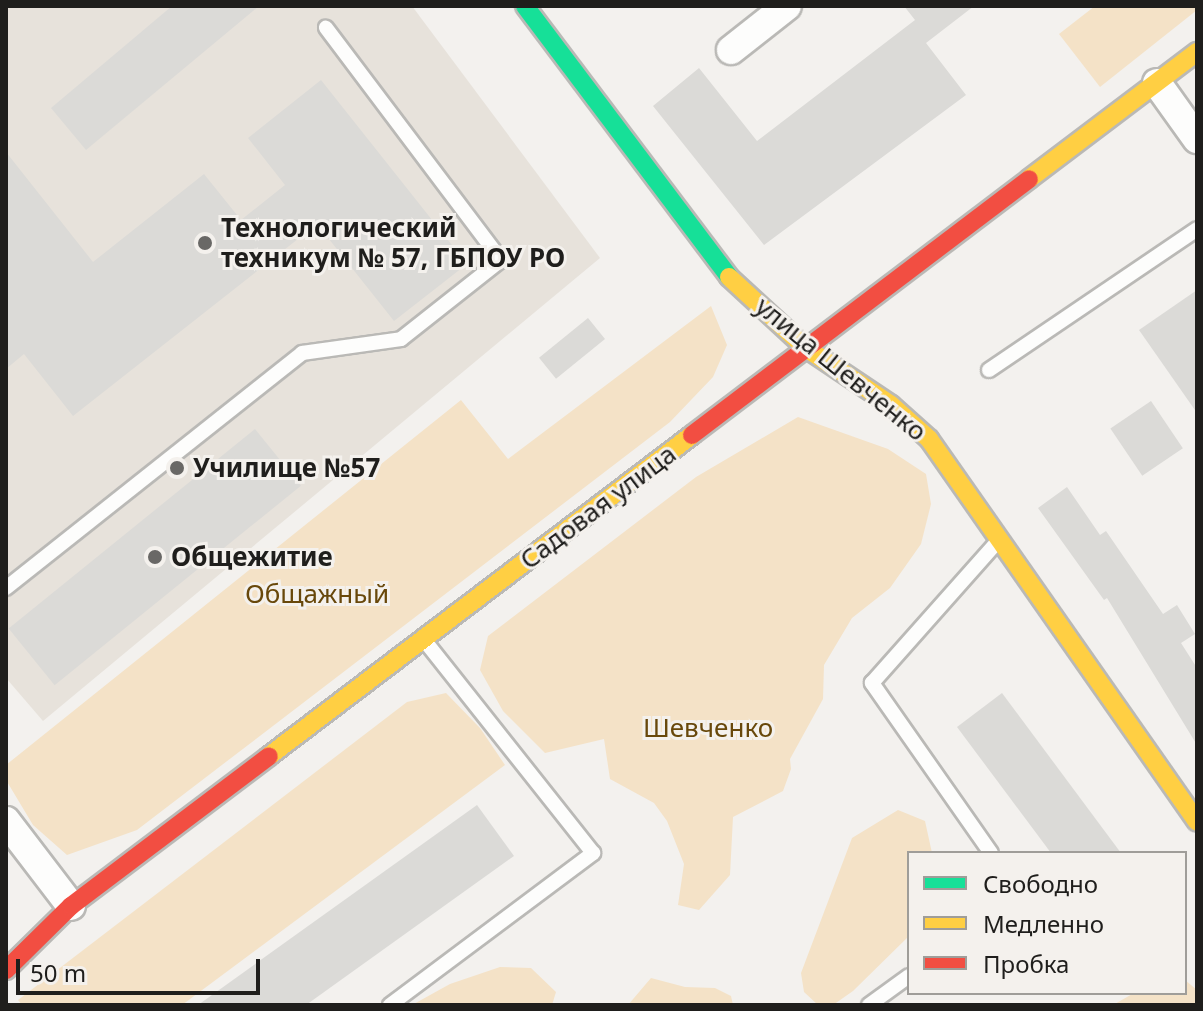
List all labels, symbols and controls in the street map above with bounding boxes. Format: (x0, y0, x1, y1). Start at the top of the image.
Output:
place label: Технологический техникум № 57, ГБПОУ РО (221, 212, 565, 274)
marker: Технологический техникум № 57, ГБПОУ РО (196, 234, 214, 252)
street label: улица Шевченко (749, 291, 933, 447)
street label: Садовая улица (514, 438, 682, 576)
place label: Училище №57 (193, 452, 380, 484)
marker: Училище №57 (168, 459, 186, 477)
place label: Общежитие (171, 541, 333, 573)
marker: Общежитие (146, 548, 164, 566)
park label: Общажный (245, 578, 389, 610)
park label: Шевченко (643, 712, 773, 744)
legend (907, 851, 1187, 995)
text: Свободно (983, 867, 1098, 900)
text: Медленно (983, 907, 1104, 940)
scale bar (20, 943, 264, 993)
text: Пробка (983, 947, 1069, 980)
text: 50 m (30, 956, 86, 989)

